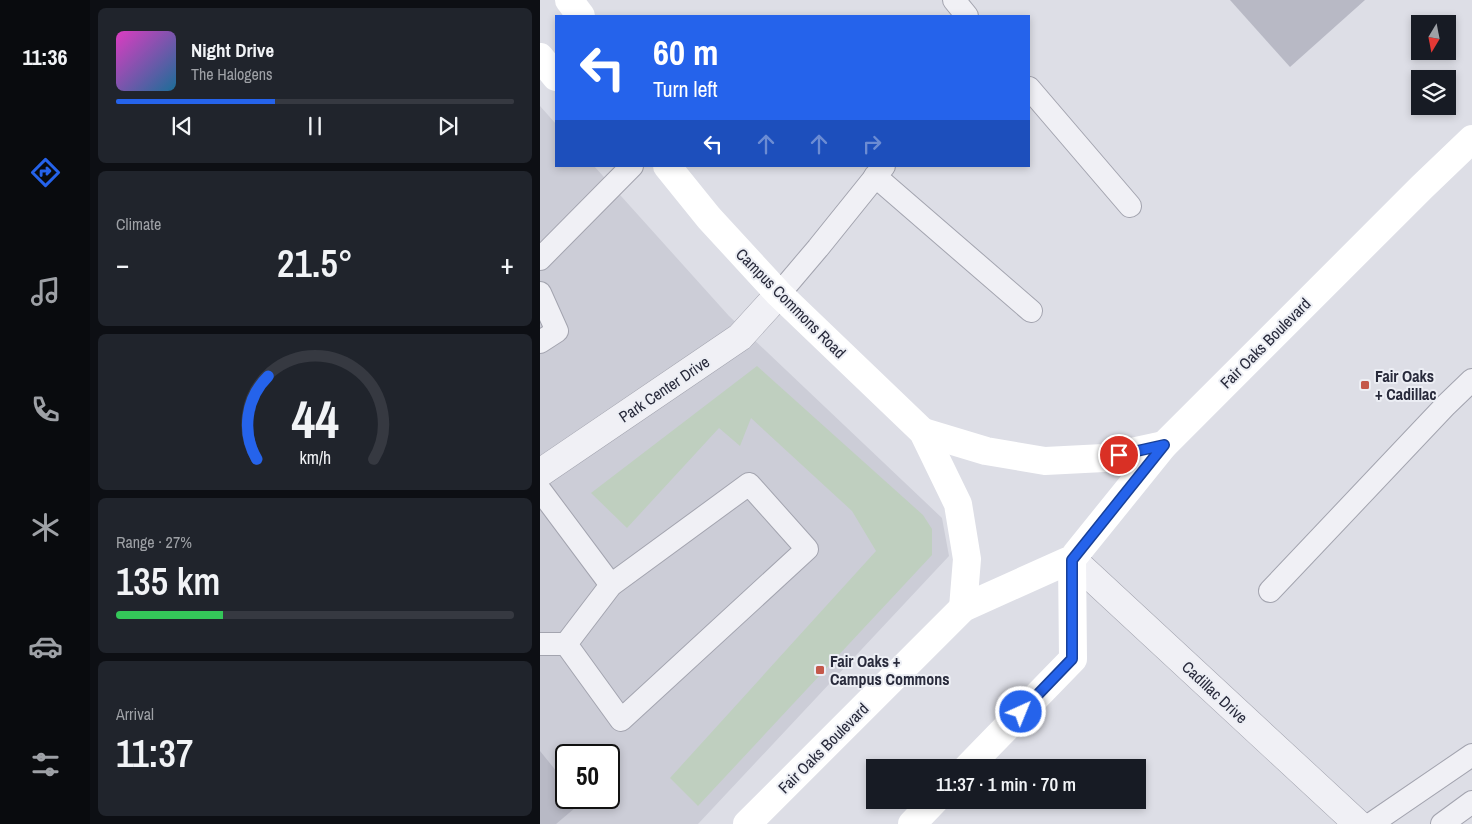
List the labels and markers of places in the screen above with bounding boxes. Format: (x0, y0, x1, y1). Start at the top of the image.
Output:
place label: Fair Oaks + Cadillac (1375, 365, 1437, 405)
marker: Fair Oaks + Cadillac (1359, 379, 1371, 391)
pin (1098, 434, 1140, 476)
place label: Fair Oaks + Campus Commons (830, 650, 950, 690)
marker: Fair Oaks + Campus Commons (814, 664, 826, 676)

